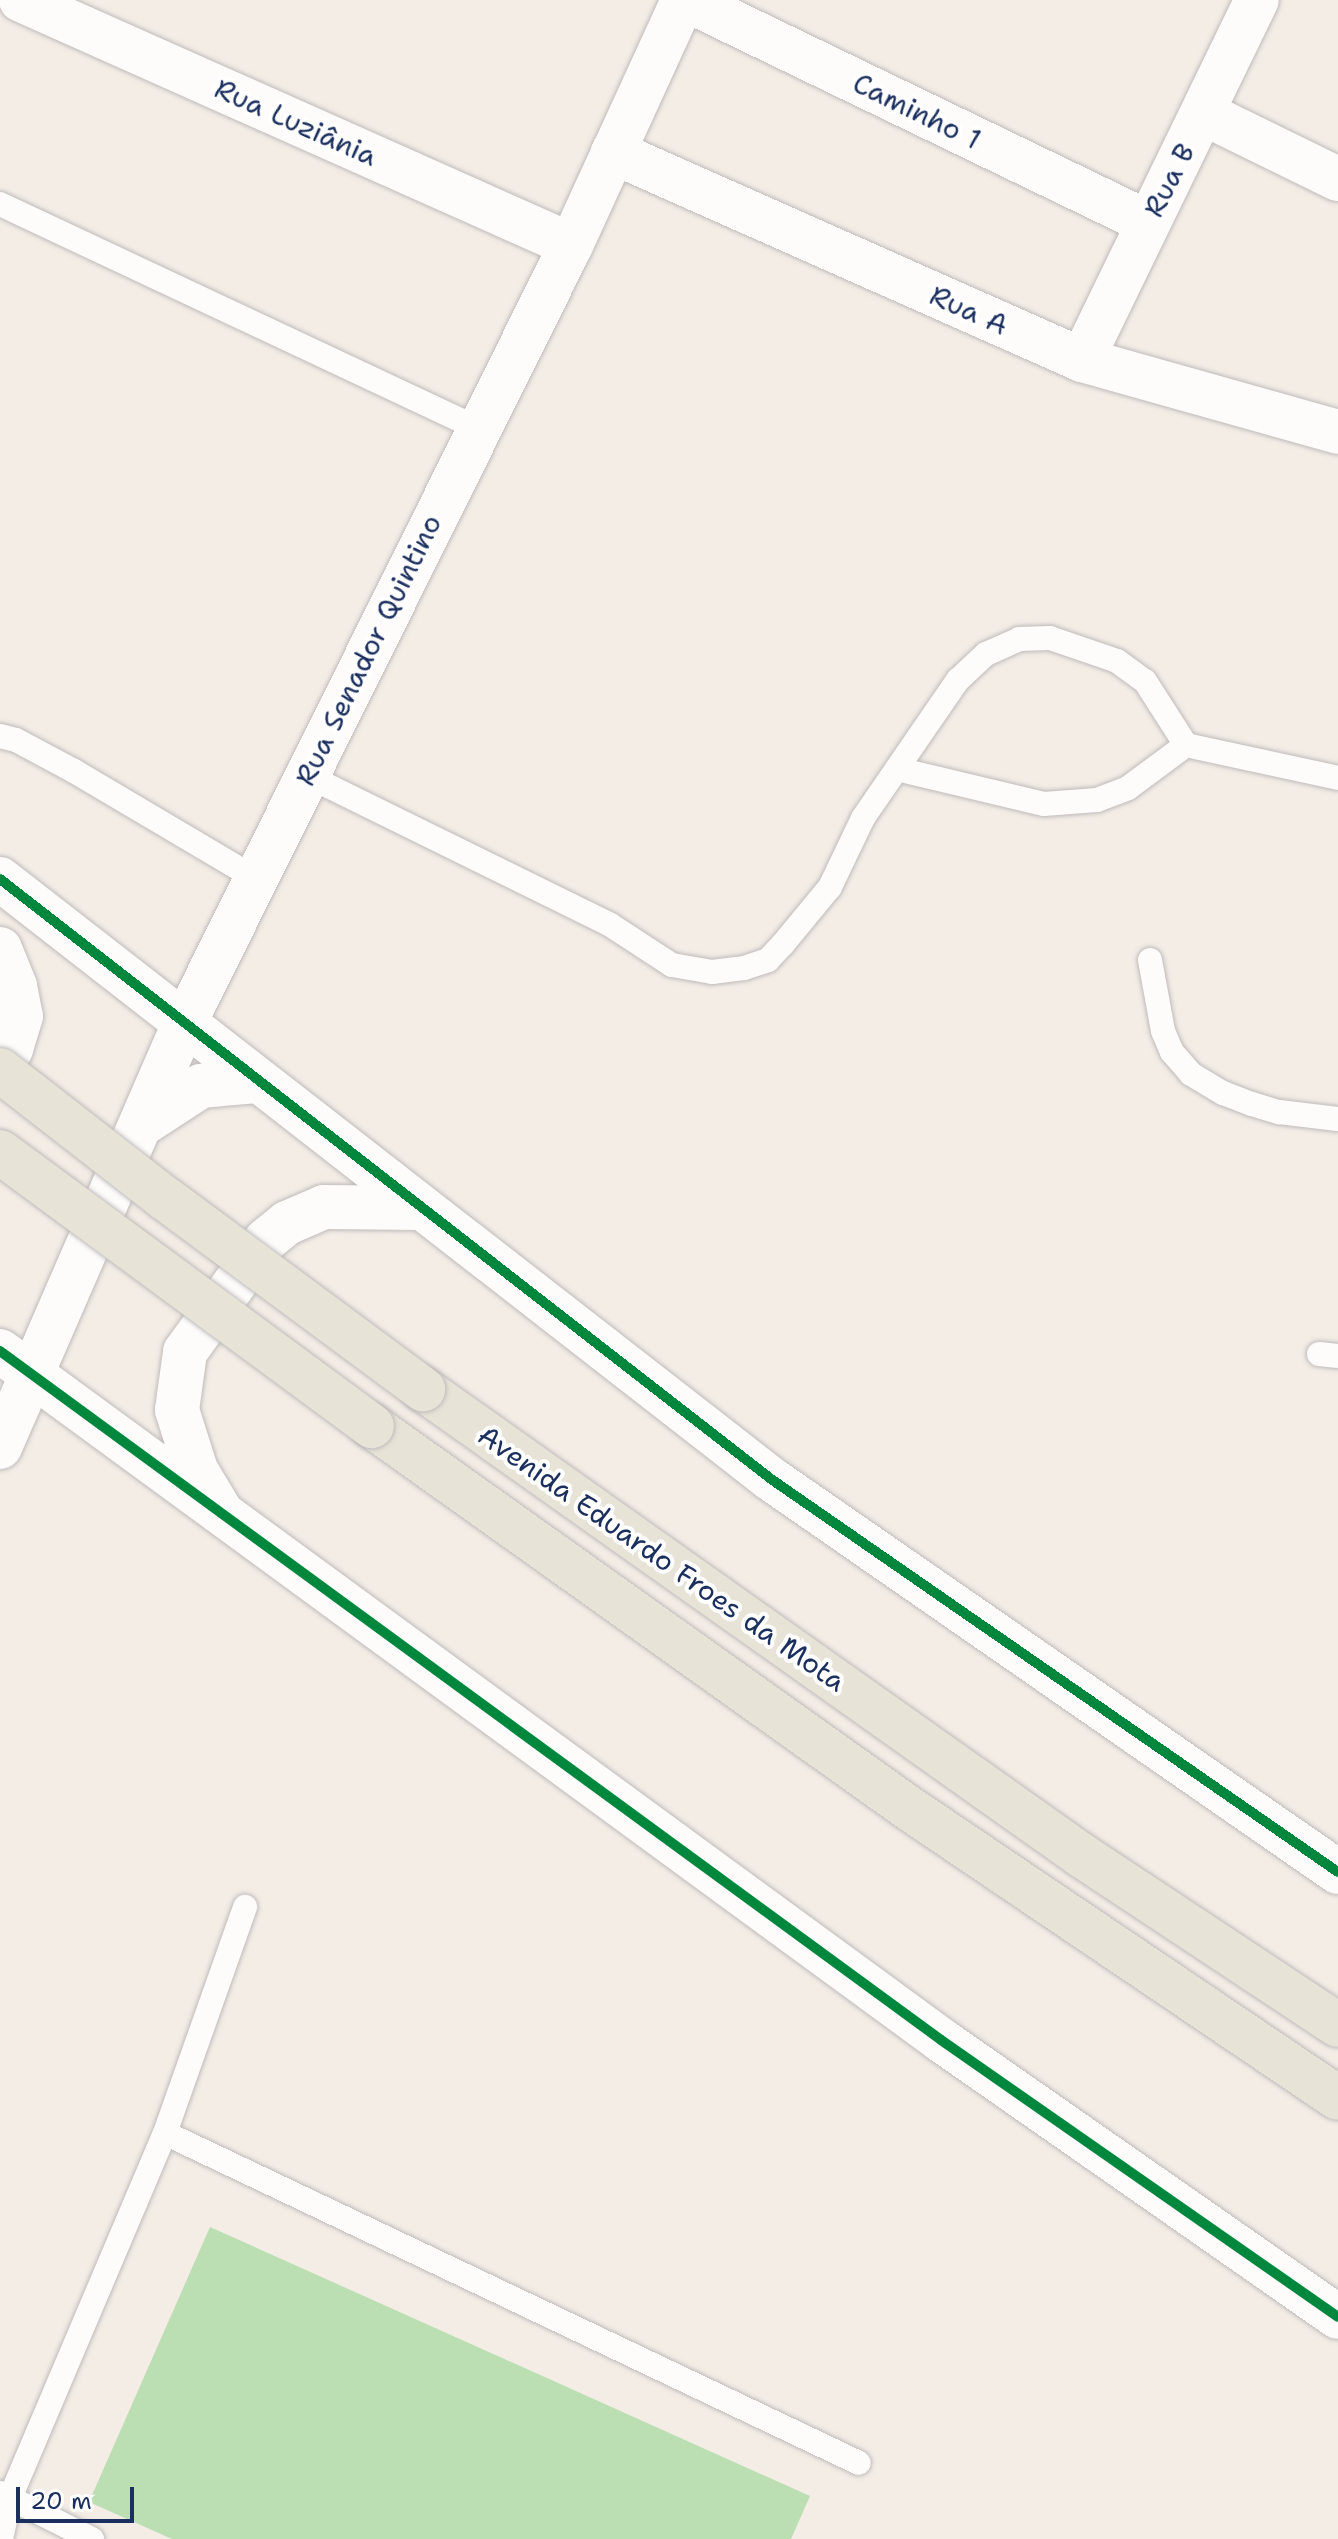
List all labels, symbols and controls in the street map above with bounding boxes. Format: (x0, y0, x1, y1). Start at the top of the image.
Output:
street label: Caminho 1 (848, 66, 986, 156)
street label: Rua Luziânia (210, 71, 382, 173)
street label: Rua B (1136, 138, 1202, 222)
street label: Rua A (925, 278, 1013, 342)
street label: Rua Senador Quintino (288, 509, 448, 791)
street label: Avenida Eduardo Froes da Mota (472, 1418, 852, 1698)
scale bar (20, 2471, 138, 2521)
text: 20 m (30, 2485, 92, 2517)

